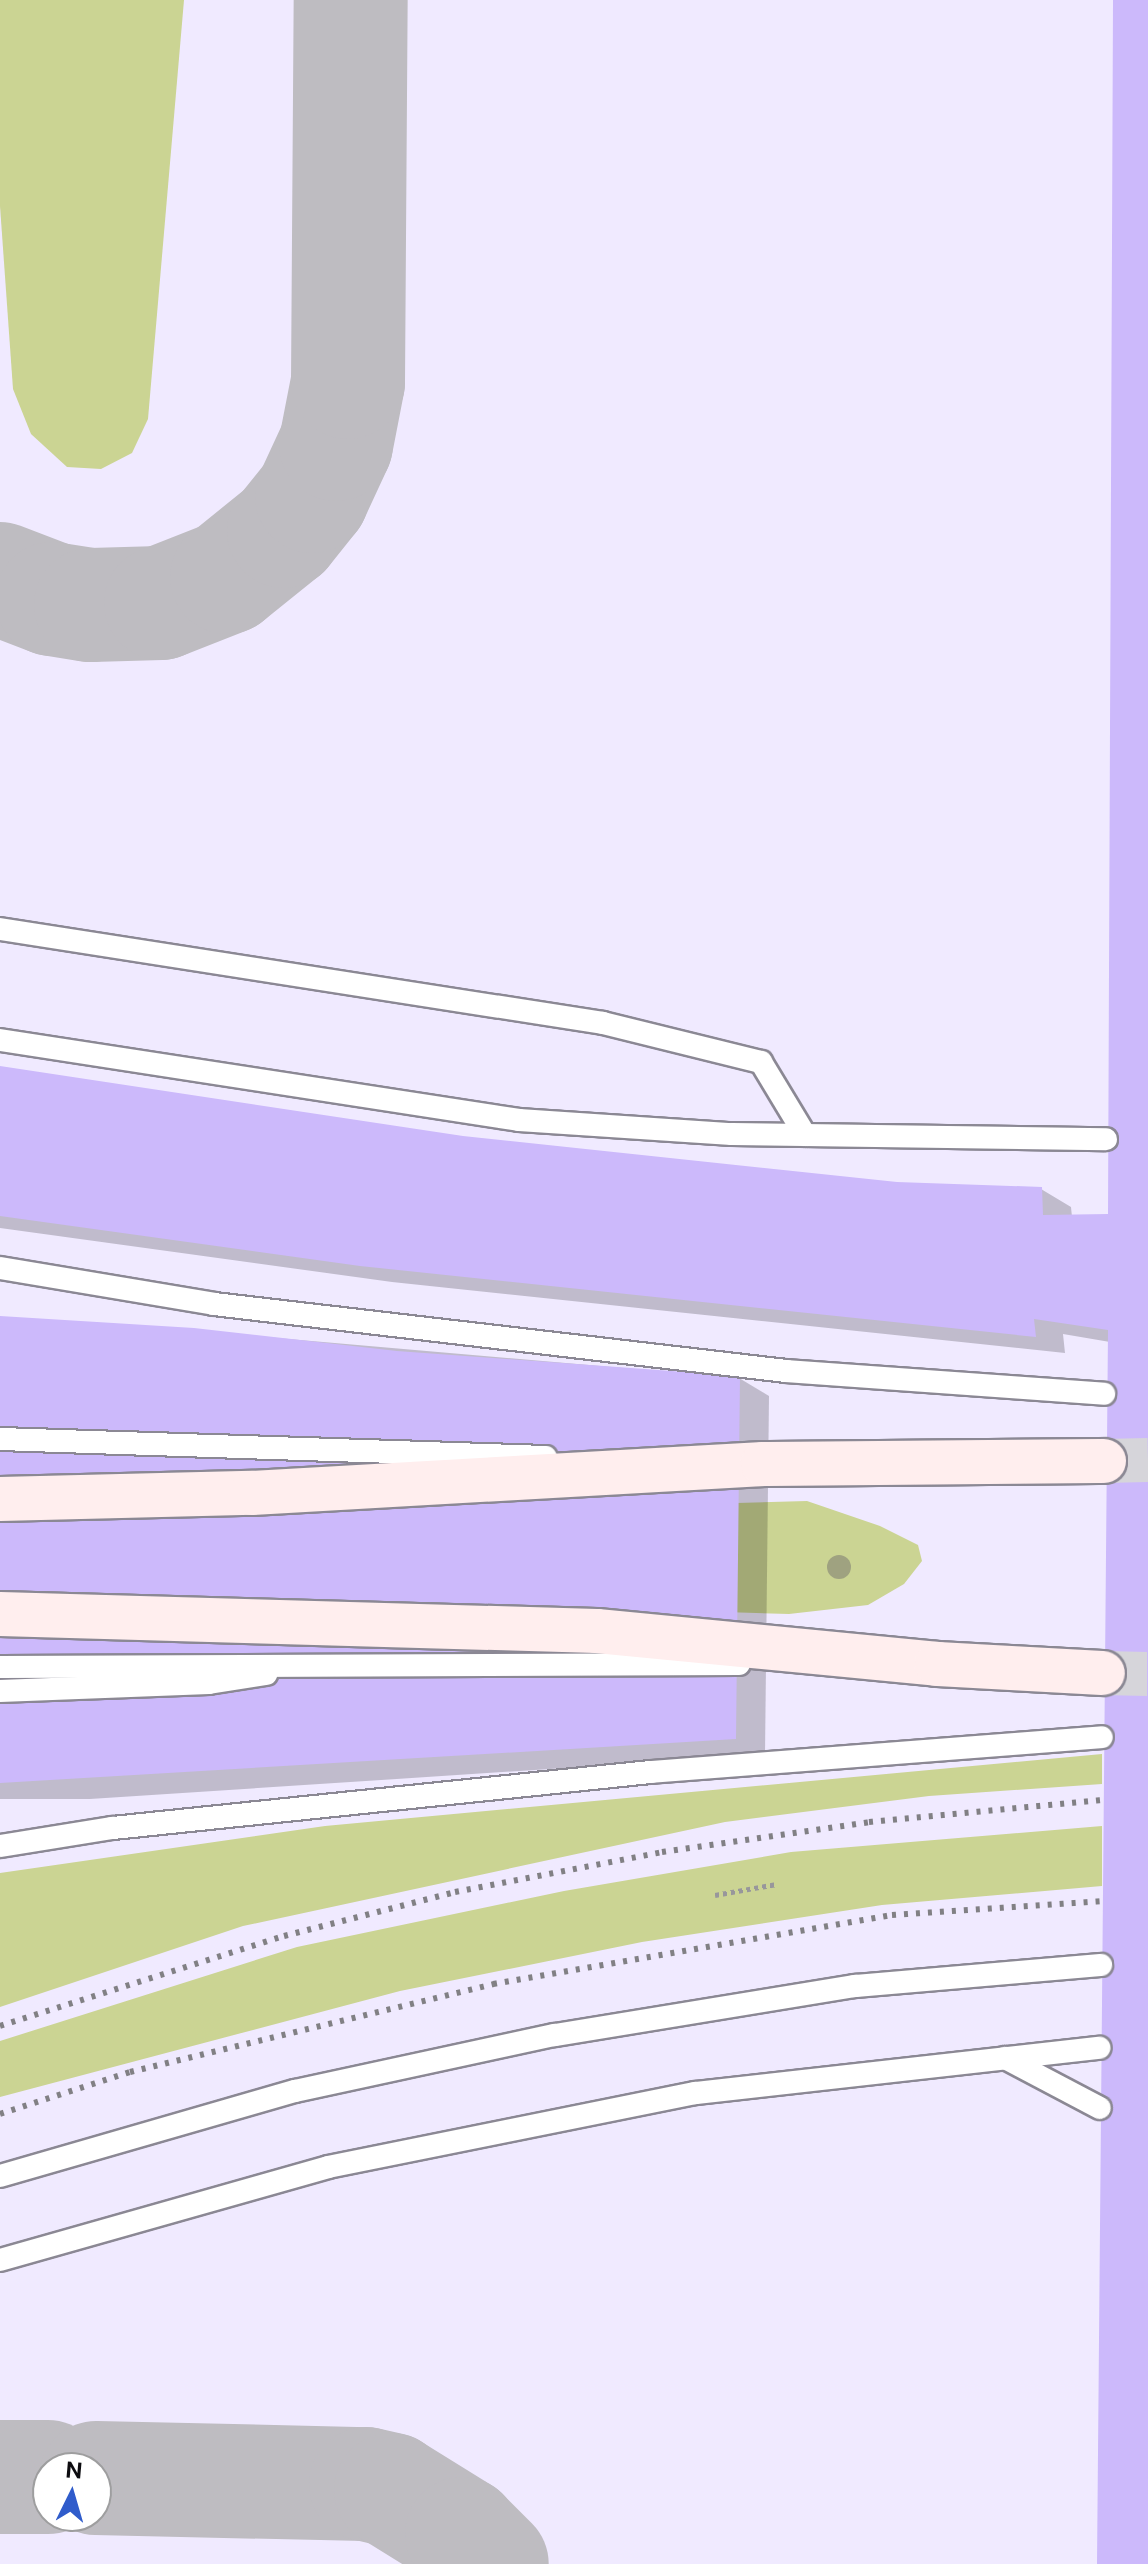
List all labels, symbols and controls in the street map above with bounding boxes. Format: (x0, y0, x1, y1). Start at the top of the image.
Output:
north arrow (32, 2452, 112, 2532)
text: N (64, 2456, 84, 2484)

